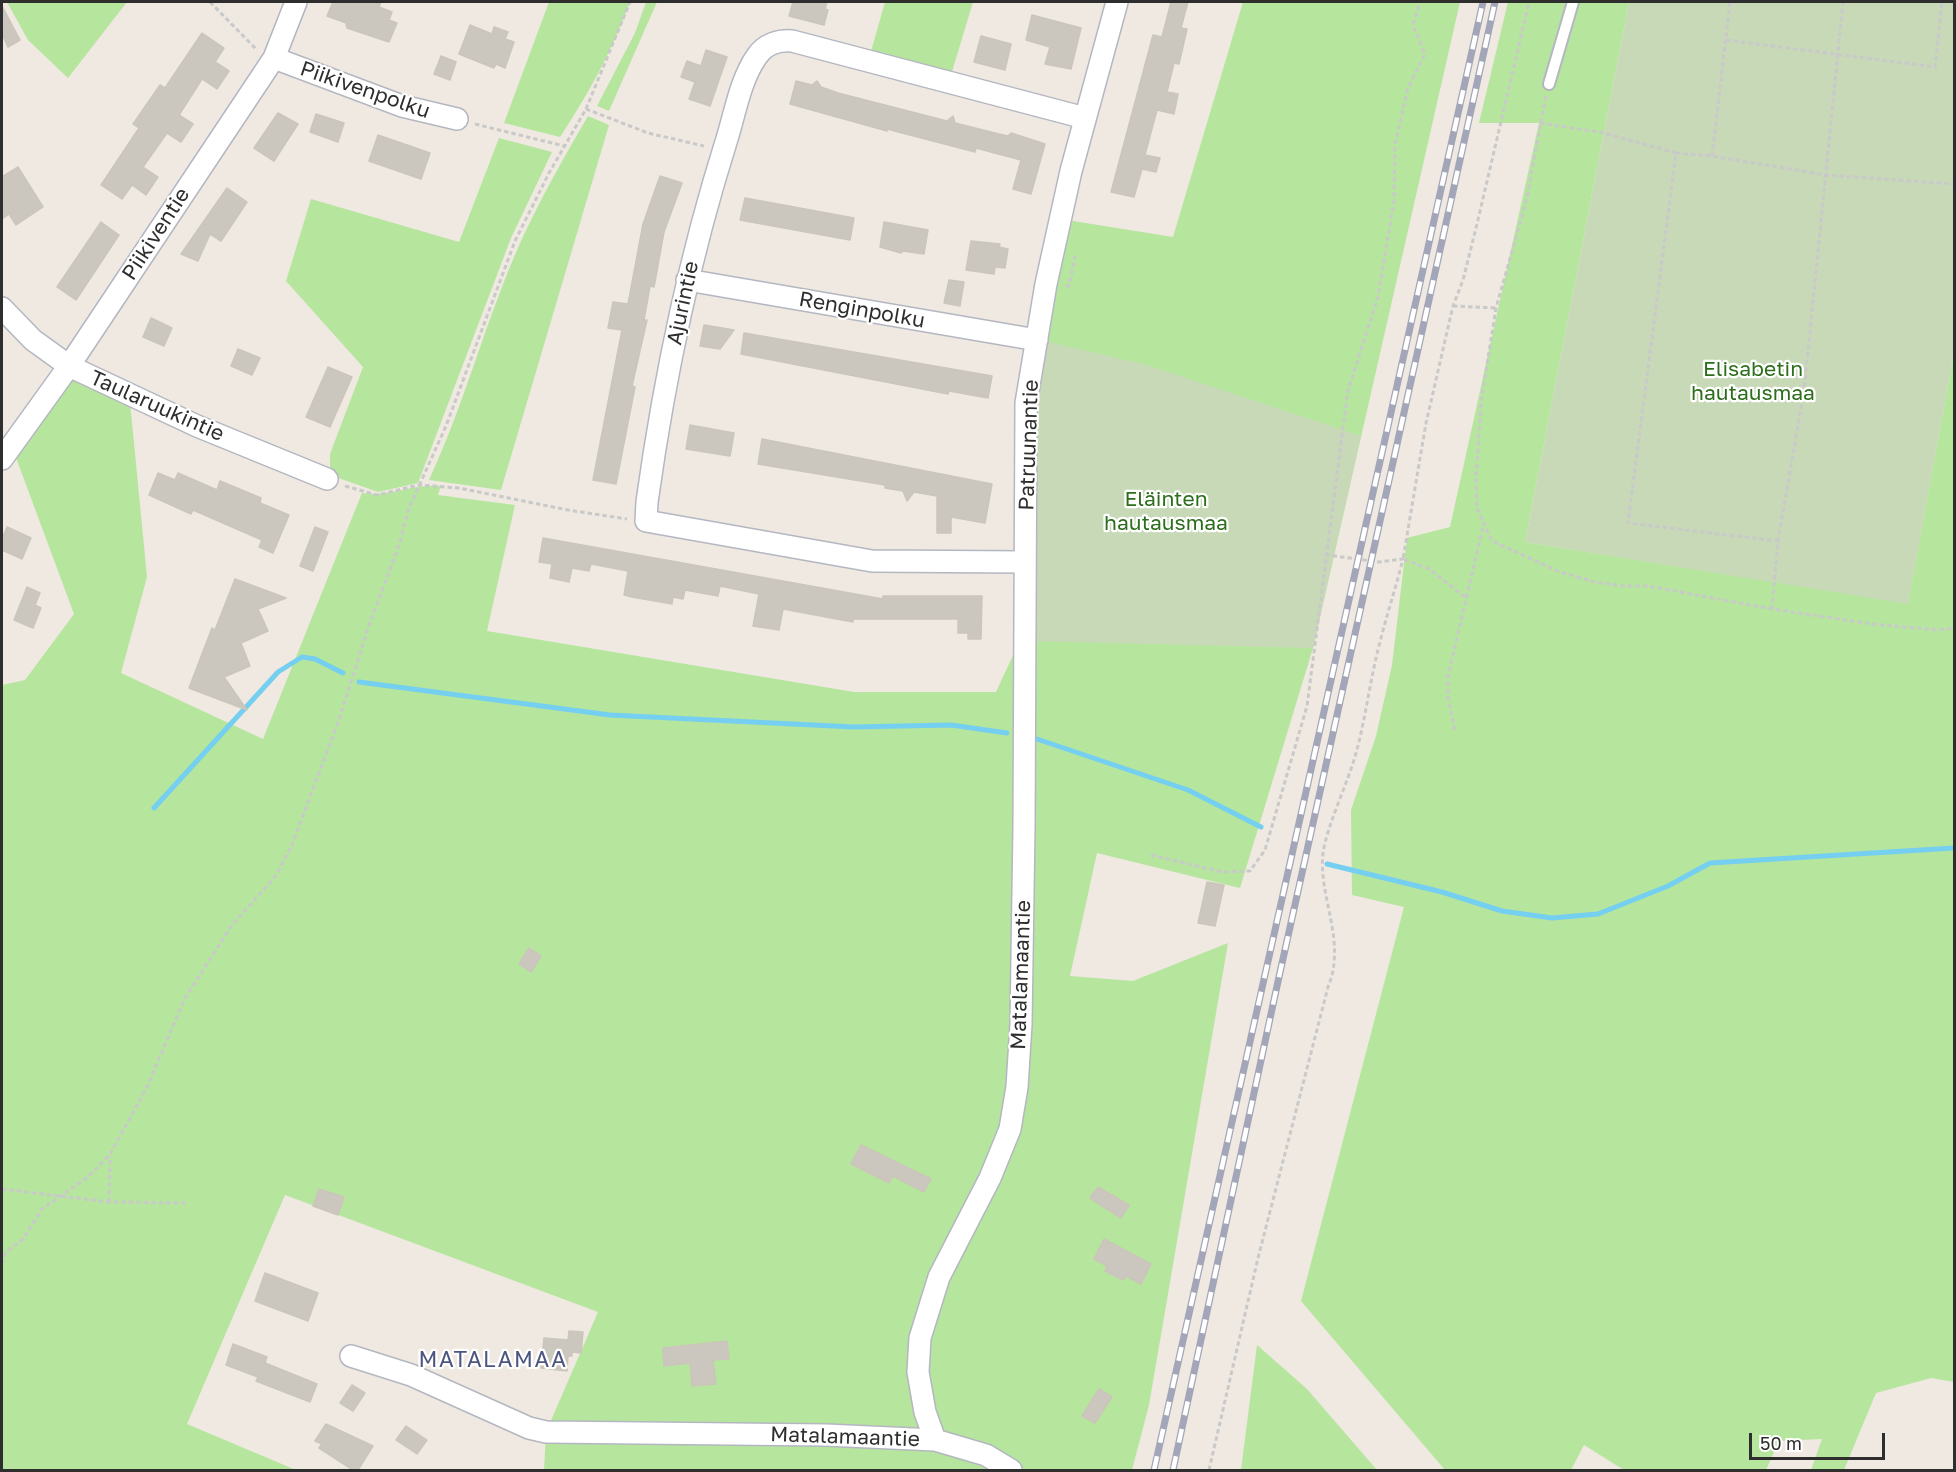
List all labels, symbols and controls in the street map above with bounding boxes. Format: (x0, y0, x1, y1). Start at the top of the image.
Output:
street label: Piikivenpolku (297, 56, 433, 124)
street label: Piikiventie (117, 183, 195, 285)
street label: Ajurintie (662, 259, 704, 347)
street label: Renginpolku (797, 287, 927, 333)
park label: Elisabetin hautausmaa (1691, 356, 1815, 406)
street label: Taularuukintie (86, 365, 228, 447)
street label: Patruunantie (1014, 379, 1044, 511)
park label: Eläinten hautausmaa (1104, 486, 1228, 536)
street label: Matalamaantie (1006, 900, 1036, 1050)
district label: MATALAMAA (419, 1347, 567, 1373)
scale bar (1752, 1421, 1888, 1459)
street label: Matalamaantie (770, 1422, 920, 1452)
text: 50 m (1760, 1432, 1802, 1454)

